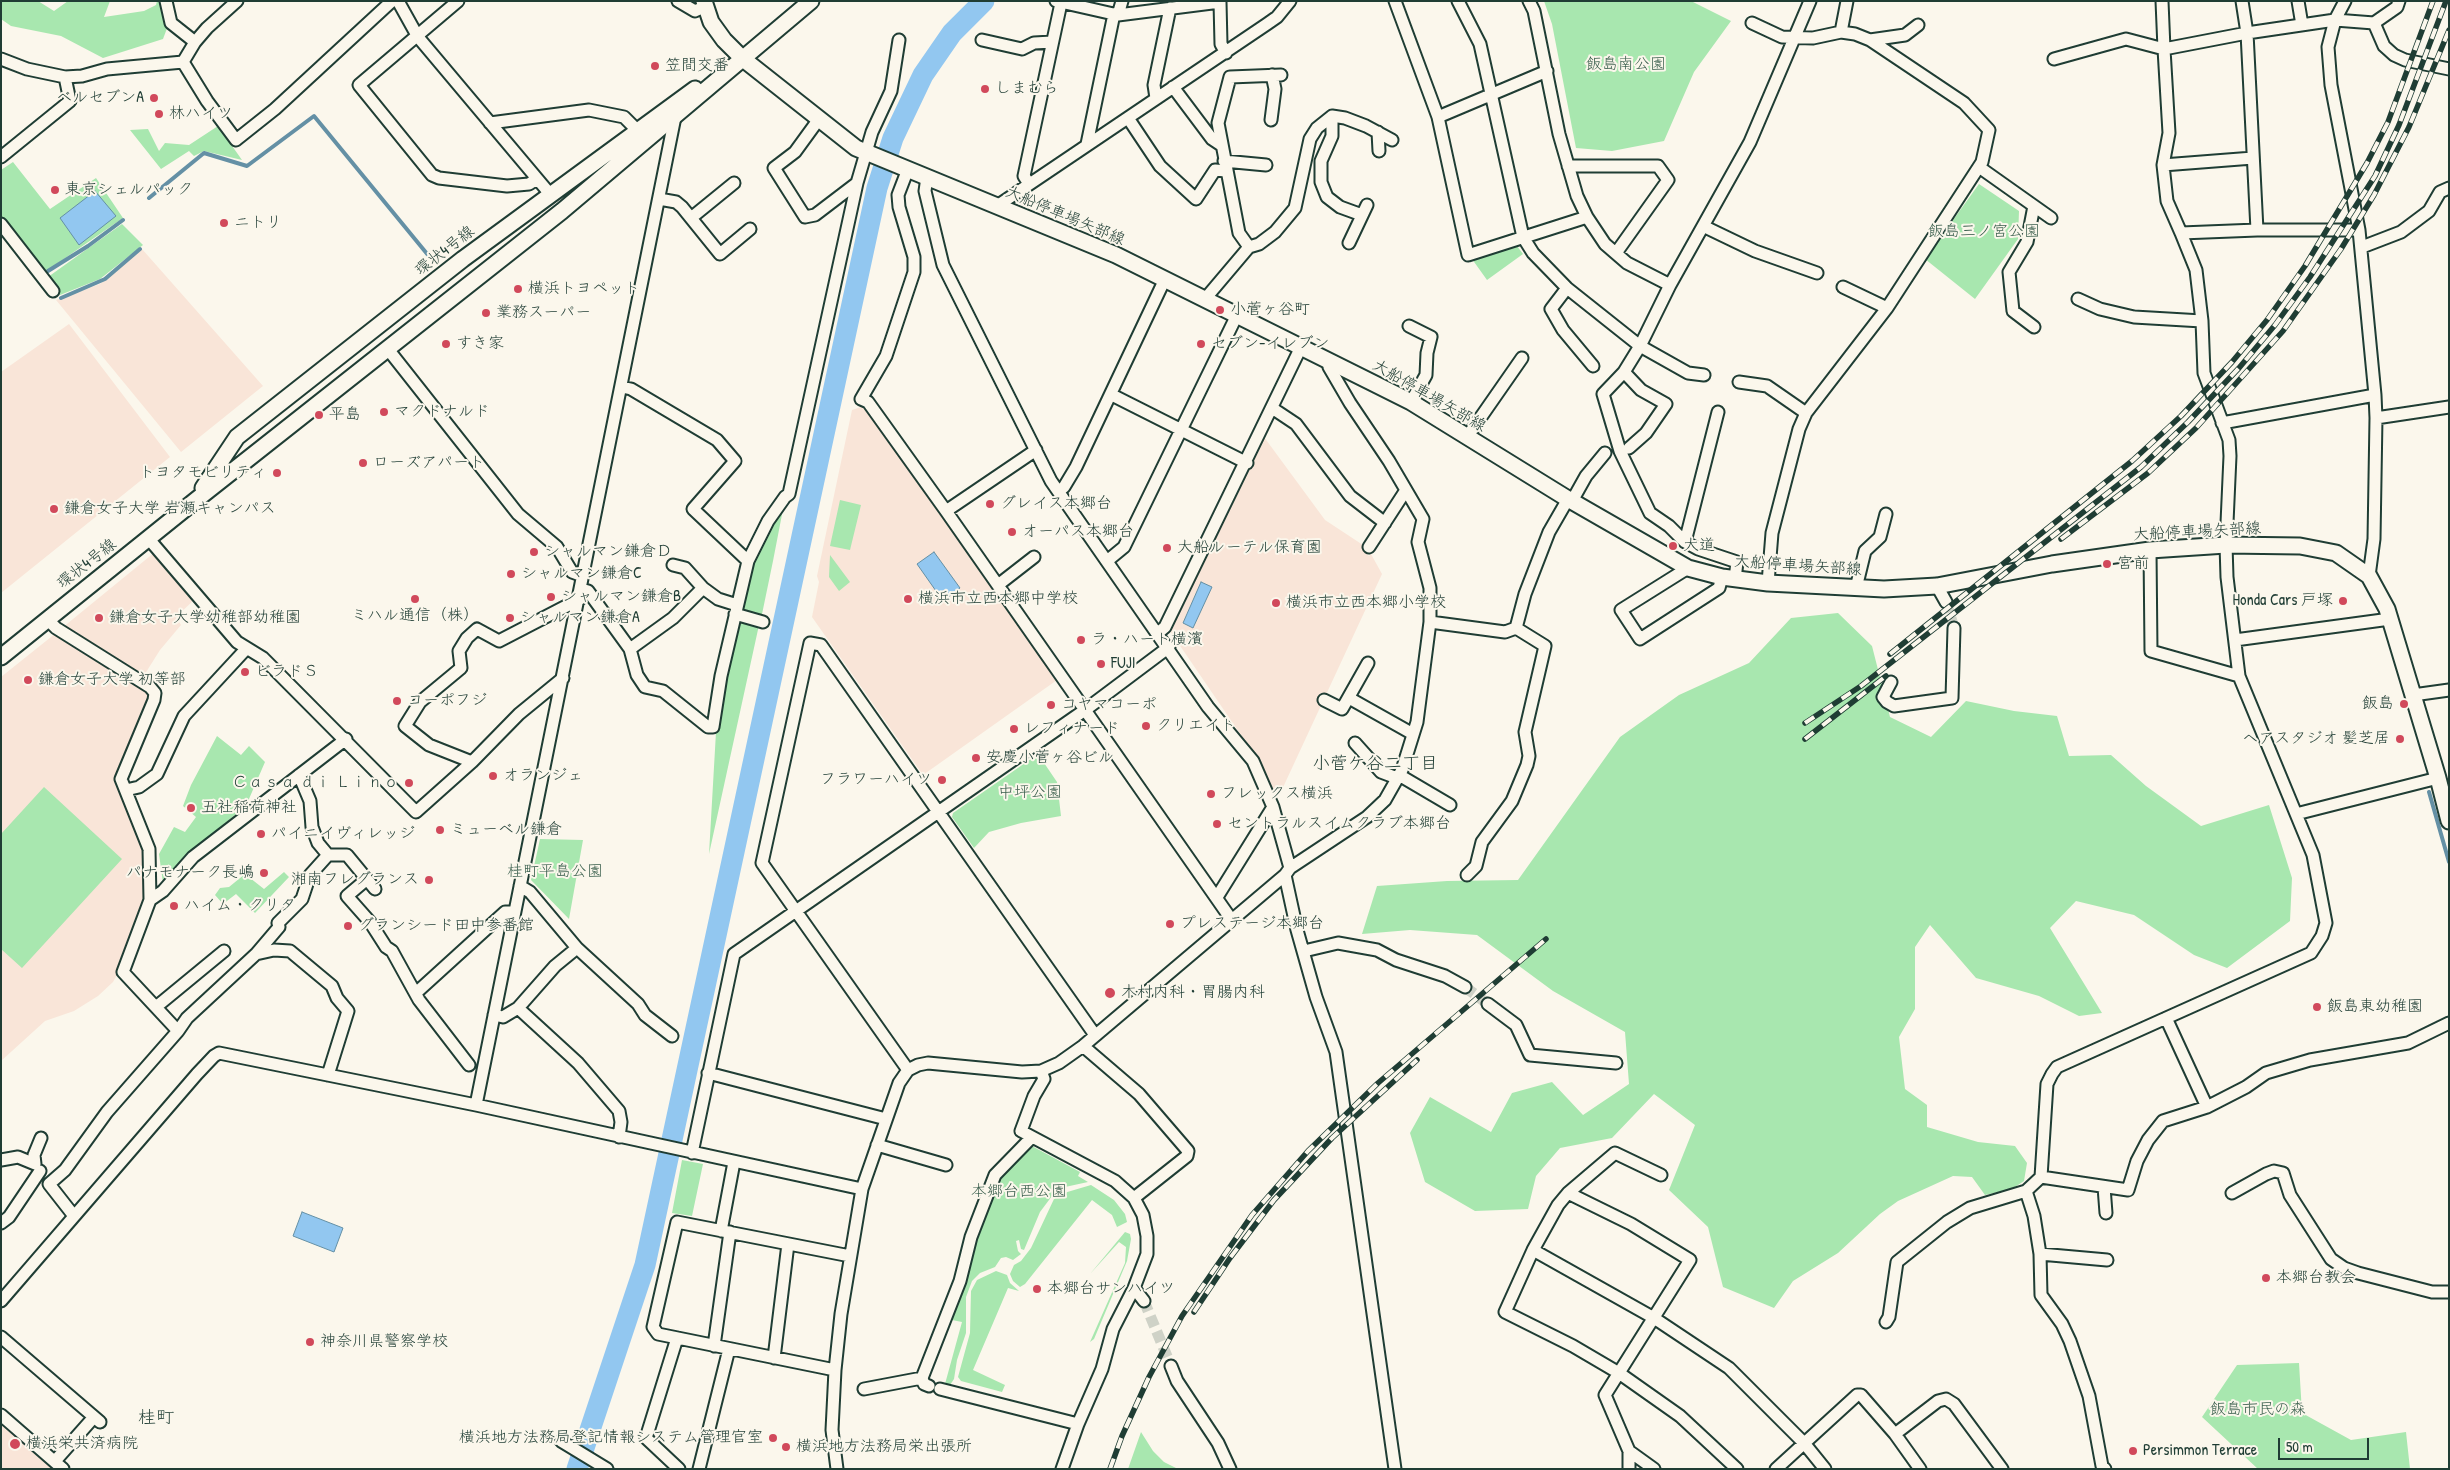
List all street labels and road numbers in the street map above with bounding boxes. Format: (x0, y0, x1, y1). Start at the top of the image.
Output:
street label: 大船停車場矢部線 (1002, 182, 1128, 250)
street label: 環状4号線 (412, 222, 478, 280)
street label: 大船停車場矢部線 (1369, 356, 1489, 436)
street label: 大船停車場矢部線 (2133, 519, 2261, 545)
street label: 環状4号線 (54, 535, 120, 593)
street label: 大船停車場矢部線 (1733, 552, 1863, 580)

